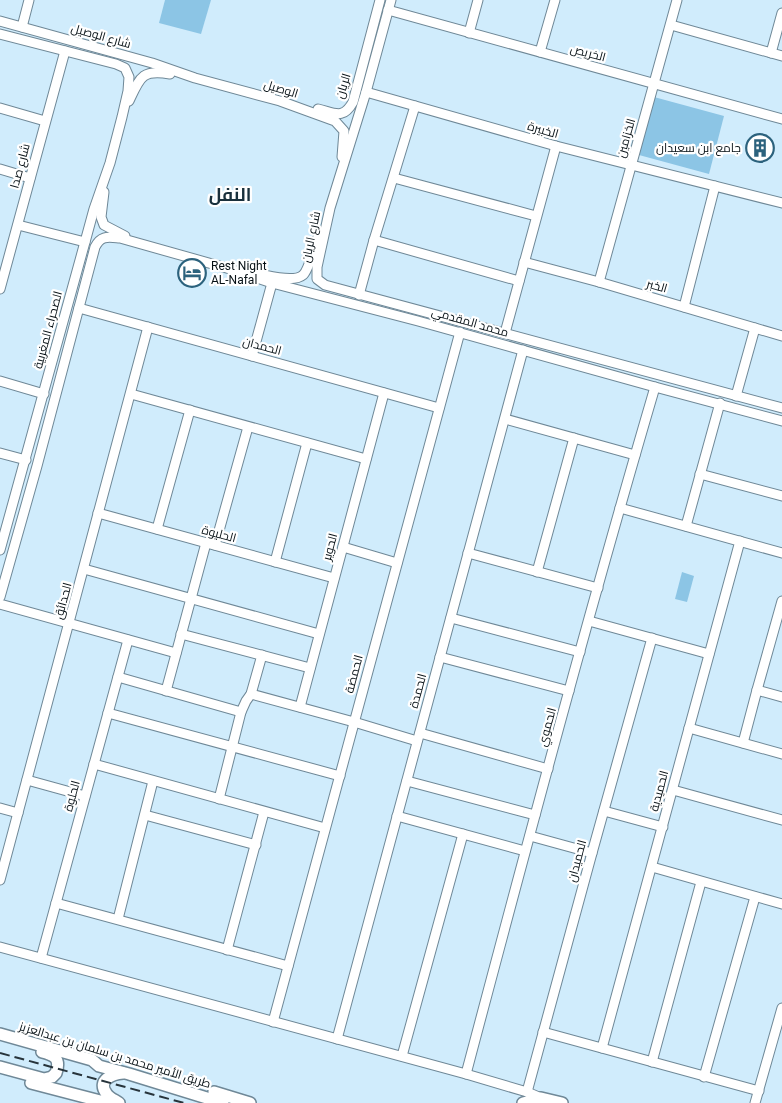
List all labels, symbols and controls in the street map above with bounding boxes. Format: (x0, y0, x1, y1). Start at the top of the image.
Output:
street label: شارع الوصيل (69, 21, 133, 52)
street label: الخريص (569, 42, 607, 64)
street label: الريان (333, 72, 353, 100)
street label: الوصيل (262, 77, 300, 101)
street label: الخزامين (614, 117, 638, 159)
street label: الخبيرة (526, 119, 560, 141)
building icon: جامع ابن سعيدان (745, 133, 775, 163)
place label: جامع ابن سعيدان (656, 141, 741, 156)
street label: شارع صدا (7, 142, 34, 190)
district label: النفل (209, 184, 251, 206)
street label: شارع الريان (299, 210, 324, 264)
hotel icon: Rest Night AL-Nafal (177, 258, 207, 288)
place label: Rest Night AL-Nafal (211, 259, 267, 287)
street label: الخبر (644, 276, 669, 296)
street label: الصحراء المغربية (31, 290, 65, 370)
street label: محمد المقدمي (429, 304, 510, 343)
street label: الحمدان (241, 334, 283, 358)
street label: الحليوة (200, 523, 238, 545)
street label: الحوير (319, 532, 340, 563)
street label: الحدائق (51, 581, 75, 621)
street label: الحمضة (342, 653, 366, 695)
street label: الحمدة (407, 672, 429, 710)
street label: الحموي (535, 706, 562, 749)
street label: الحميدية (647, 769, 671, 813)
street label: الحلوة (61, 779, 83, 813)
street label: الحميدان (565, 838, 589, 884)
street label: طريق الأمير محمد بن سلمان بن عبدالعزيز (17, 1019, 213, 1091)

